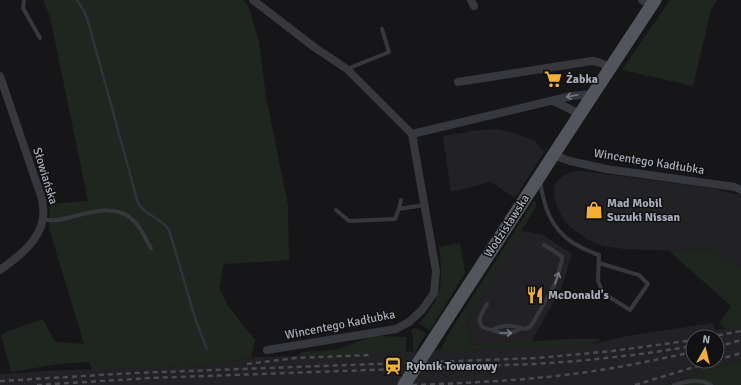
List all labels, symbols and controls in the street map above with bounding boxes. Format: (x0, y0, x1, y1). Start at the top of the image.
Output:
supermarket icon: Żabka (543, 69, 563, 89)
place label: Żabka (566, 72, 598, 87)
one-way arrow (566, 92, 579, 100)
street label: Słowiańska (29, 146, 61, 206)
street label: Wincentego Kadłubka (593, 146, 705, 178)
street label: Wodzisławska (481, 192, 533, 260)
place label: Mad Mobil Suzuki Nissan (607, 196, 680, 225)
shop icon: Mad Mobil Suzuki Nissan (584, 200, 604, 220)
one-way arrow (554, 273, 562, 285)
restaurant icon: McDonald's (525, 285, 545, 305)
place label: McDonald's (548, 288, 610, 303)
street label: Wincentego Kadłubka (284, 307, 396, 343)
one-way arrow (499, 329, 512, 337)
north arrow (685, 329, 725, 369)
text: N (702, 333, 711, 347)
station icon: Rybnik Towarowy (383, 356, 403, 376)
place label: Rybnik Towarowy (406, 359, 497, 374)

